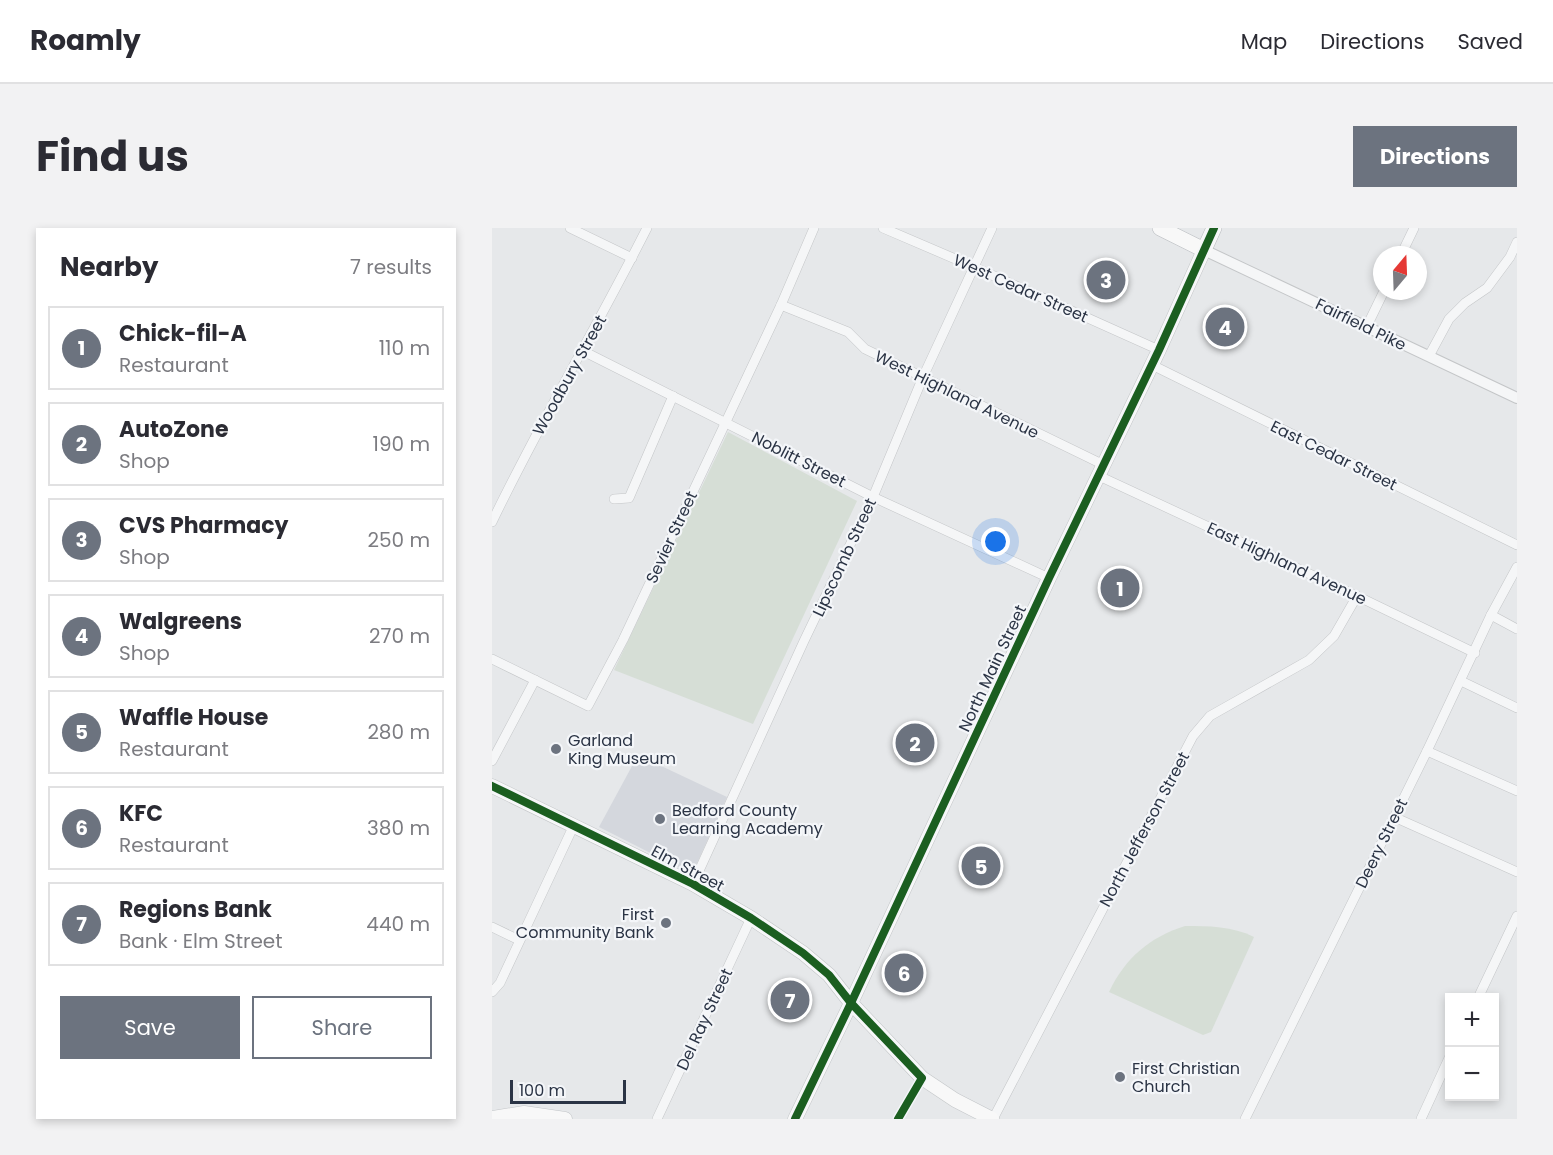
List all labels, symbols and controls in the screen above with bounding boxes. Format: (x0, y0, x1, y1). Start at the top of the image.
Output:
text: Roamly (30, 21, 141, 60)
text: Map (1241, 27, 1287, 56)
text: Directions (1320, 27, 1424, 56)
text: Saved (1457, 27, 1523, 56)
button: Directions (1353, 126, 1517, 187)
text: Find us (36, 127, 189, 186)
north arrow (1373, 246, 1427, 300)
street label: West Cedar Street (950, 248, 1092, 329)
text: Nearby (60, 249, 158, 285)
text: 7 results (350, 253, 432, 281)
pin: 3 (1086, 257, 1126, 302)
street label: Fairfield Pike (1312, 293, 1410, 356)
pin: 4 (1206, 304, 1244, 350)
street label: Woodbury Street (527, 311, 612, 439)
text: Chick-fil-A (119, 318, 247, 349)
text: 1 (78, 334, 85, 362)
text: 110 m (379, 334, 430, 362)
street label: West Highland Avenue (871, 345, 1043, 444)
text: Restaurant (119, 351, 229, 379)
text: AutoZone (119, 414, 229, 445)
street label: East Cedar Street (1267, 415, 1401, 496)
street label: Noblitt Street (748, 426, 850, 493)
text: 2 (76, 430, 87, 458)
text: 190 m (373, 430, 430, 458)
text: Shop (119, 447, 170, 475)
street label: Sevier Street (640, 487, 703, 587)
street label: Lipscomb Street (807, 494, 882, 620)
text: CVS Pharmacy (119, 510, 288, 541)
street label: East Highland Avenue (1203, 516, 1370, 611)
text: 3 (75, 526, 88, 554)
text: 250 m (367, 526, 430, 554)
your location (981, 527, 1010, 556)
text: Shop (119, 543, 170, 571)
pin: 1 (1100, 566, 1140, 610)
street label: North Main Street (953, 601, 1032, 735)
text: Walgreens (119, 606, 242, 637)
text: 4 (75, 622, 88, 650)
text: 270 m (369, 622, 430, 650)
text: Shop (119, 639, 170, 667)
text: Waffle House (119, 702, 268, 733)
text: 5 (75, 718, 88, 746)
text: 280 m (367, 718, 430, 746)
pin: 2 (896, 720, 934, 766)
place label: Garland King Museum (568, 729, 676, 770)
text: Restaurant (119, 735, 229, 763)
marker: Garland King Museum (549, 742, 563, 756)
street label: North Jefferson Street (1094, 748, 1195, 911)
street label: Deery Street (1350, 794, 1413, 892)
text: KFC (119, 798, 163, 829)
place label: Bedford County Learning Academy (672, 799, 823, 840)
marker: Bedford County Learning Academy (653, 812, 667, 826)
text: 6 (75, 814, 88, 842)
text: 380 m (367, 814, 430, 842)
text: Restaurant (119, 831, 229, 859)
street label: Elm Street (647, 840, 729, 897)
pin: 5 (962, 844, 1000, 888)
text: Regions Bank (119, 894, 272, 925)
place label: First Community Bank (516, 903, 655, 944)
text: 7 (76, 910, 87, 938)
text: 440 m (366, 910, 430, 938)
marker: First Community Bank (659, 916, 673, 930)
text: Bank · Elm Street (119, 927, 282, 955)
pin: 6 (884, 950, 924, 996)
street label: Del Ray Street (671, 964, 738, 1074)
pin: 7 (770, 978, 810, 1022)
map controls (1445, 993, 1499, 1101)
button: + (1445, 993, 1499, 1047)
button: Save (60, 996, 240, 1059)
button: Share (252, 996, 432, 1059)
button: − (1445, 1047, 1499, 1101)
place label: First Christian Church (1132, 1057, 1240, 1098)
marker: First Christian Church (1113, 1070, 1127, 1084)
scale bar (510, 1077, 626, 1104)
text: 100 m (519, 1079, 565, 1102)

